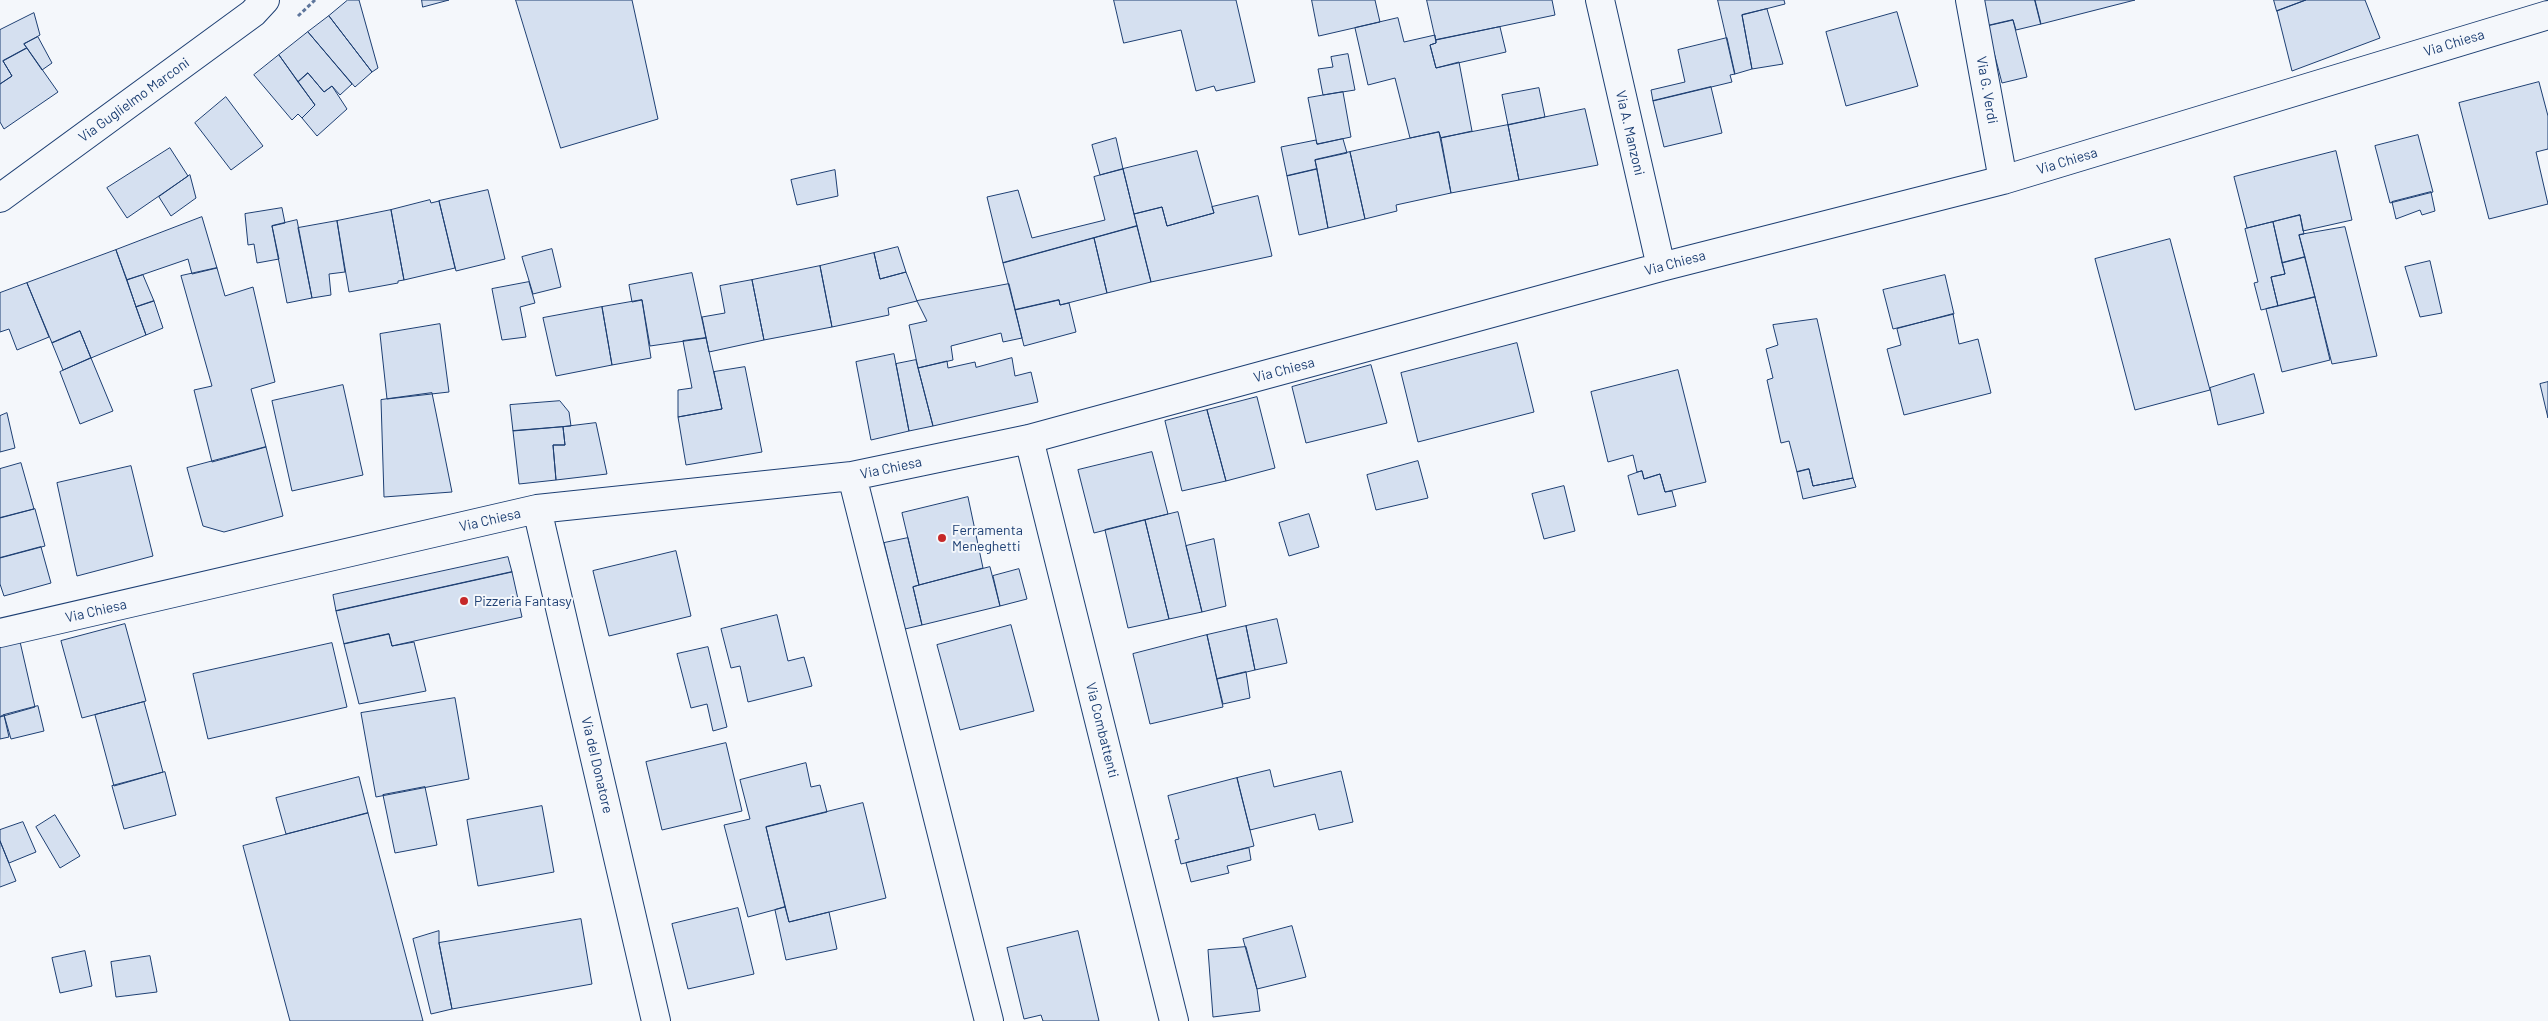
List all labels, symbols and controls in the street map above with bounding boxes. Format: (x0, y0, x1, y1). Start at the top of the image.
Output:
street label: Via Chiesa (2422, 26, 2486, 60)
street label: Via Guglielmo Marconi (75, 54, 193, 146)
street label: Via G. Verdi (1973, 55, 2001, 125)
street label: Via A. Manzoni (1612, 89, 1648, 177)
street label: Via Chiesa (2035, 144, 2099, 178)
street label: Via Chiesa (1643, 247, 1707, 279)
street label: Via Chiesa (1252, 354, 1316, 386)
street label: Via Chiesa (859, 453, 923, 483)
street label: Via Chiesa (458, 505, 522, 535)
place label: Ferramenta Meneghetti (952, 522, 1023, 554)
marker: Ferramenta Meneghetti (936, 532, 948, 544)
place label: Pizzeria Fantasy (474, 593, 572, 609)
marker: Pizzeria Fantasy (458, 595, 470, 607)
street label: Via Chiesa (64, 596, 128, 626)
street label: Via Combattenti (1082, 680, 1122, 780)
street label: Via del Donatore (578, 715, 616, 815)

